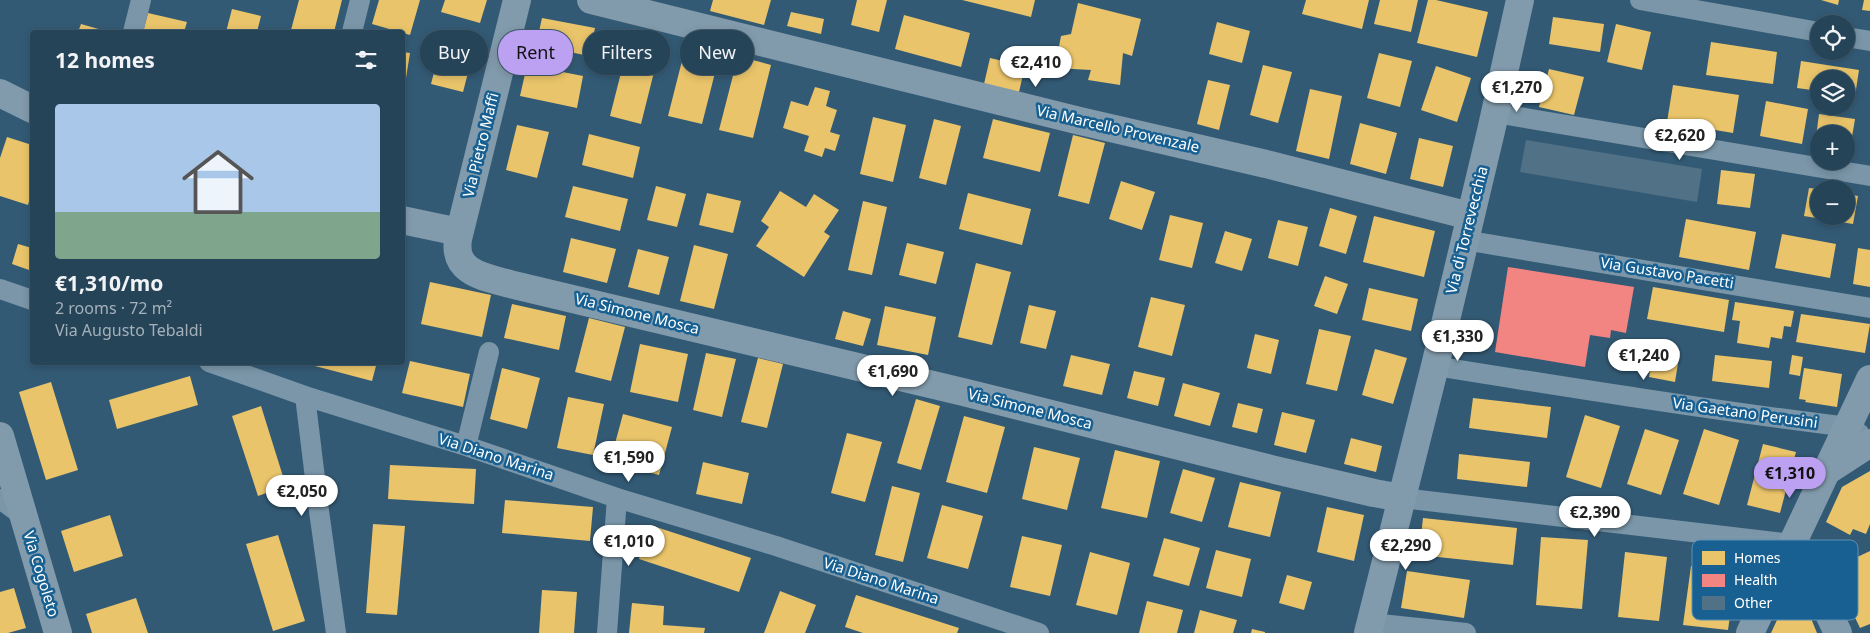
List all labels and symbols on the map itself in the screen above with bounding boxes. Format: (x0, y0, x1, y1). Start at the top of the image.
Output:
pin: €2,410 (995, 46, 1077, 88)
pin: €1,270 (1476, 70, 1558, 113)
street label: Via Pietro Maffi (457, 90, 503, 199)
street label: Via Marcello Provenzale (1035, 100, 1202, 156)
pin: €2,620 (1639, 119, 1721, 161)
street label: Via di Torrevecchia (1440, 164, 1492, 296)
street label: Via Gustavo Pacetti (1599, 252, 1735, 292)
street label: Via Simone Mosca (573, 288, 702, 338)
pin: €1,330 (1417, 320, 1499, 362)
pin: €1,240 (1603, 338, 1685, 381)
pin: €1,690 (852, 354, 934, 397)
street label: Via Simone Mosca (966, 383, 1095, 433)
street label: Via Gaetano Perusini (1671, 392, 1819, 432)
street label: Via Diano Marina (436, 428, 557, 484)
pin: €1,590 (588, 440, 670, 483)
pin: €1,310 (1749, 456, 1831, 499)
pin: €2,050 (261, 474, 343, 517)
pin: €2,390 (1554, 496, 1636, 538)
pin: €1,010 (588, 524, 670, 567)
street label: Via Cogoleto (19, 528, 65, 619)
pin: €2,290 (1365, 528, 1447, 571)
legend (1692, 540, 1858, 620)
text: Homes (1734, 548, 1781, 567)
street label: Via Diano Marina (821, 552, 942, 608)
text: Health (1734, 570, 1777, 589)
text: Other (1734, 593, 1773, 612)

